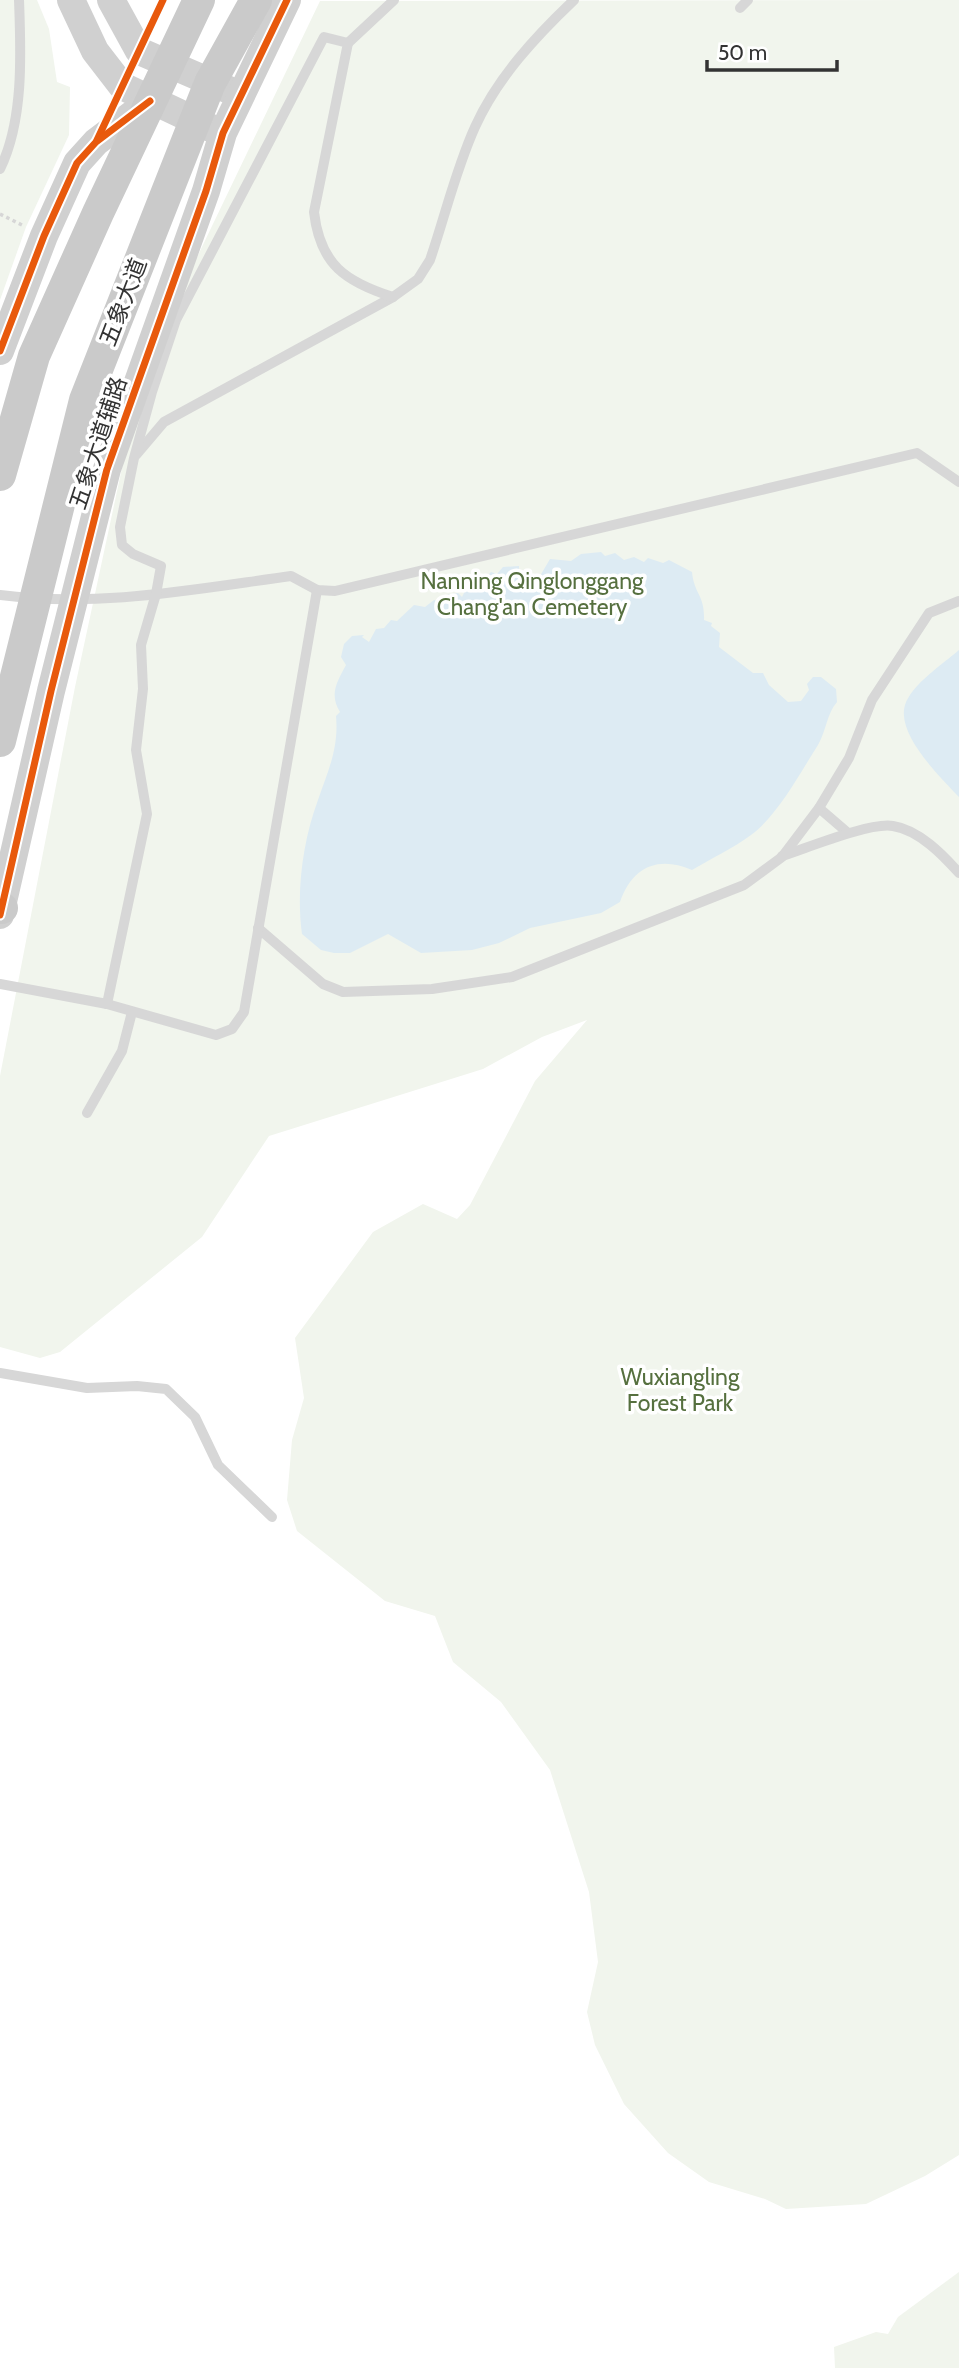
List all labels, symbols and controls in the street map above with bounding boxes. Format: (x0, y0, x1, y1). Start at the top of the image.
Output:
scale bar (707, 28, 836, 72)
text: 50 m (718, 40, 767, 65)
street label: 五象大道 (93, 254, 153, 350)
street label: 五象大道辅路 (63, 373, 133, 513)
park label: Nanning Qinglonggang Chang'an Cemetery (421, 567, 644, 621)
park label: Wuxiangling Forest Park (621, 1363, 740, 1417)

